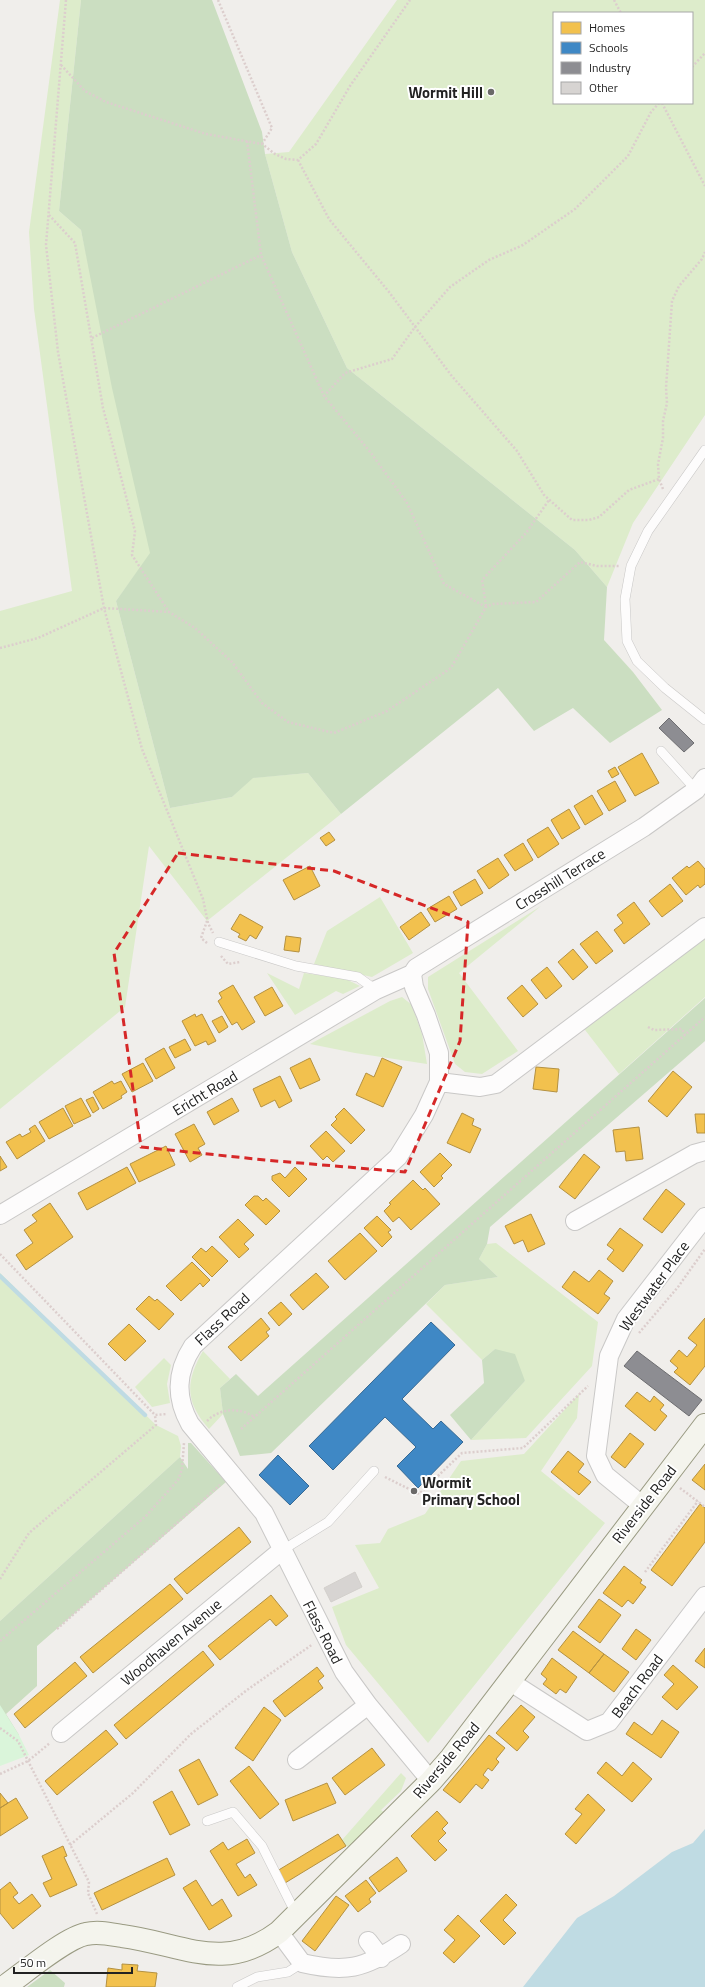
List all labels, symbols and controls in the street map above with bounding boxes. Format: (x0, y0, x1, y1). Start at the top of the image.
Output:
legend (553, 12, 693, 104)
text: Homes (589, 18, 625, 37)
text: Schools (589, 38, 629, 57)
text: Industry (589, 58, 631, 77)
text: Other (589, 78, 618, 97)
place label: Wormit Hill (408, 81, 483, 104)
marker: Wormit Hill (486, 87, 496, 97)
street label: Crosshill Terrace (510, 842, 610, 916)
street label: Ericht Road (168, 1065, 242, 1121)
street label: Westwater Place (613, 1236, 695, 1336)
street label: Flass Road (189, 1287, 255, 1351)
street label: Riverside Road (606, 1460, 682, 1548)
place label: Wormit Primary School (422, 1471, 520, 1511)
marker: Wormit Primary School (409, 1486, 419, 1496)
street label: Woodhaven Avenue (116, 1593, 226, 1691)
street label: Flass Road (297, 1596, 349, 1668)
street label: Beach Road (605, 1649, 669, 1723)
street label: Riverside Road (407, 1717, 485, 1803)
scale bar (14, 1949, 132, 1975)
text: 50 m (20, 1953, 46, 1972)

